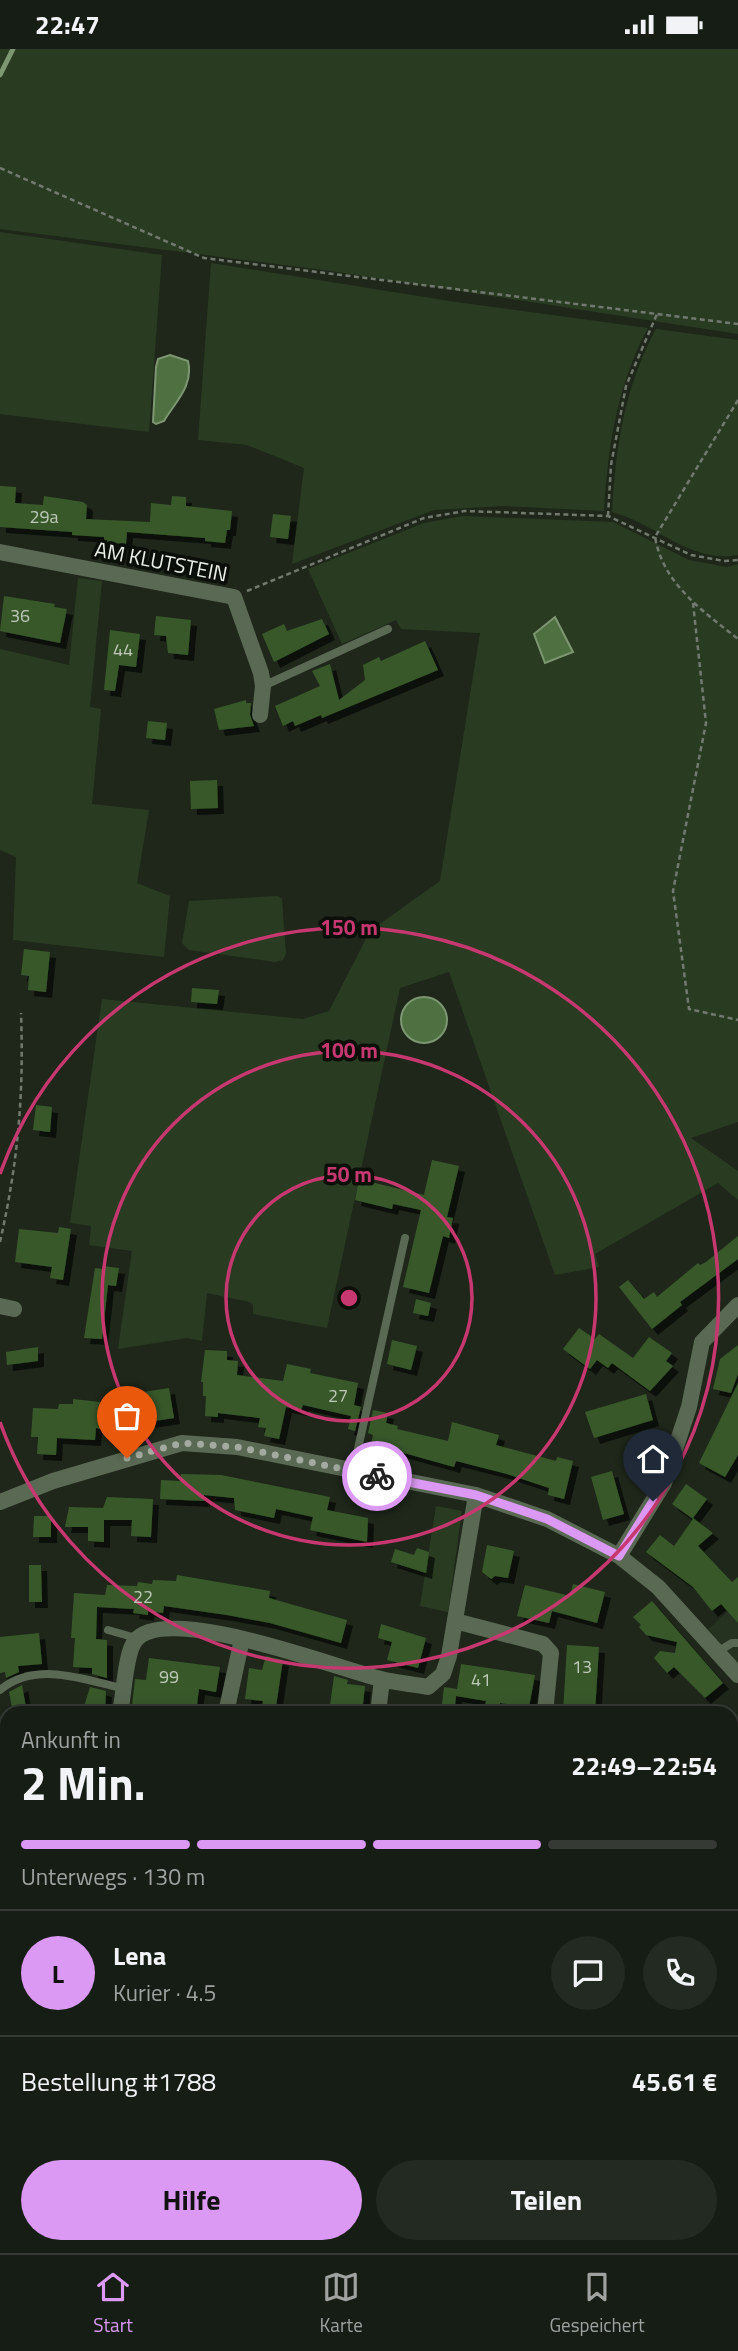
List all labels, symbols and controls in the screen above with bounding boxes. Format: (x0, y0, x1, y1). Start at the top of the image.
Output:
text: 22:47 (35, 5, 100, 44)
house number: 29a (29, 503, 59, 530)
street label: AM KLUTSTEIN (92, 532, 230, 590)
house number: 36 (10, 602, 30, 629)
house number: 44 (113, 636, 133, 663)
text: 150 m (320, 911, 378, 943)
text: 100 m (320, 1034, 378, 1066)
text: 50 m (326, 1158, 372, 1190)
centre of rings (337, 1286, 361, 1310)
house number: 27 (328, 1382, 348, 1409)
pin (97, 1386, 157, 1458)
icon: bag (108, 1397, 146, 1435)
pin (623, 1429, 683, 1501)
icon: home (634, 1440, 672, 1478)
courier (342, 1441, 412, 1511)
icon: bike (358, 1457, 396, 1495)
house number: 22 (133, 1583, 153, 1610)
house number: 13 (572, 1653, 592, 1680)
house number: 99 (159, 1663, 179, 1690)
house number: 41 (471, 1666, 491, 1693)
text: Ankunft in (21, 1722, 121, 1757)
text: 22:49–22:54 (571, 1746, 717, 1785)
text: 2 Min. (21, 1748, 145, 1818)
text: Unterwegs · 130 m (21, 1859, 205, 1894)
text: Lena (113, 1936, 166, 1975)
button: chat (551, 1936, 625, 2010)
button: phone (643, 1936, 717, 2010)
text: L (52, 1954, 64, 1993)
text: Kurier · 4.5 (113, 1975, 216, 2010)
text: Bestellung #1788 (21, 2062, 216, 2101)
text: 45.61 € (632, 2062, 717, 2101)
button: Hilfe (21, 2160, 362, 2240)
button: Teilen (376, 2160, 717, 2240)
tab: Start (93, 2268, 133, 2339)
tab: Karte (320, 2268, 363, 2339)
tab: Gespeichert (549, 2268, 645, 2339)

